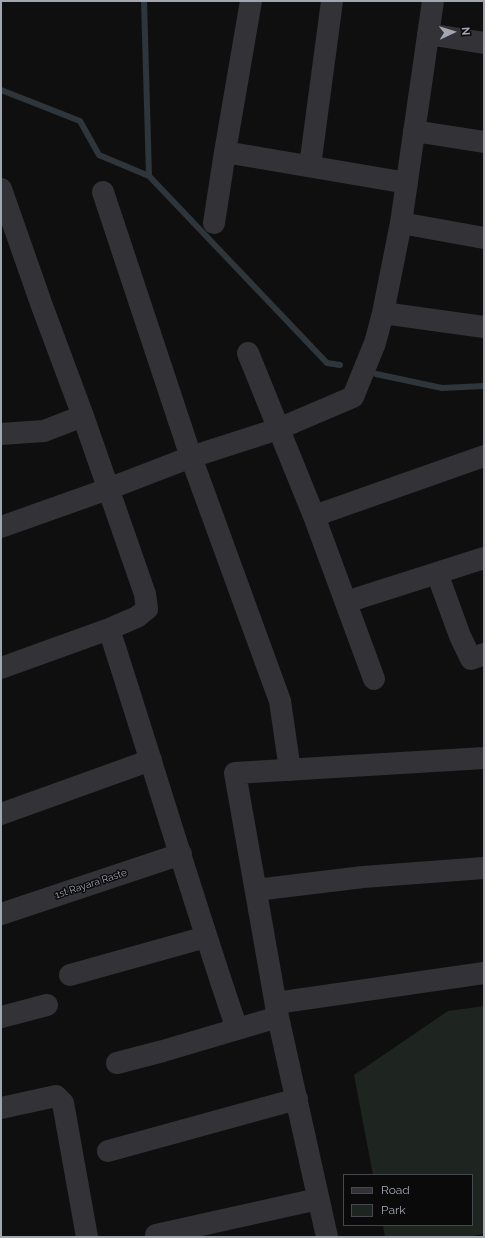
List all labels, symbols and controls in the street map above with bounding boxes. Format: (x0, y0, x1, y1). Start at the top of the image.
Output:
north arrow (433, 12, 473, 52)
text: N (459, 26, 472, 36)
street label: 1st Rayara Raste (54, 867, 128, 901)
legend (343, 1174, 473, 1226)
text: Road (381, 1183, 410, 1197)
text: Park (381, 1203, 406, 1217)

